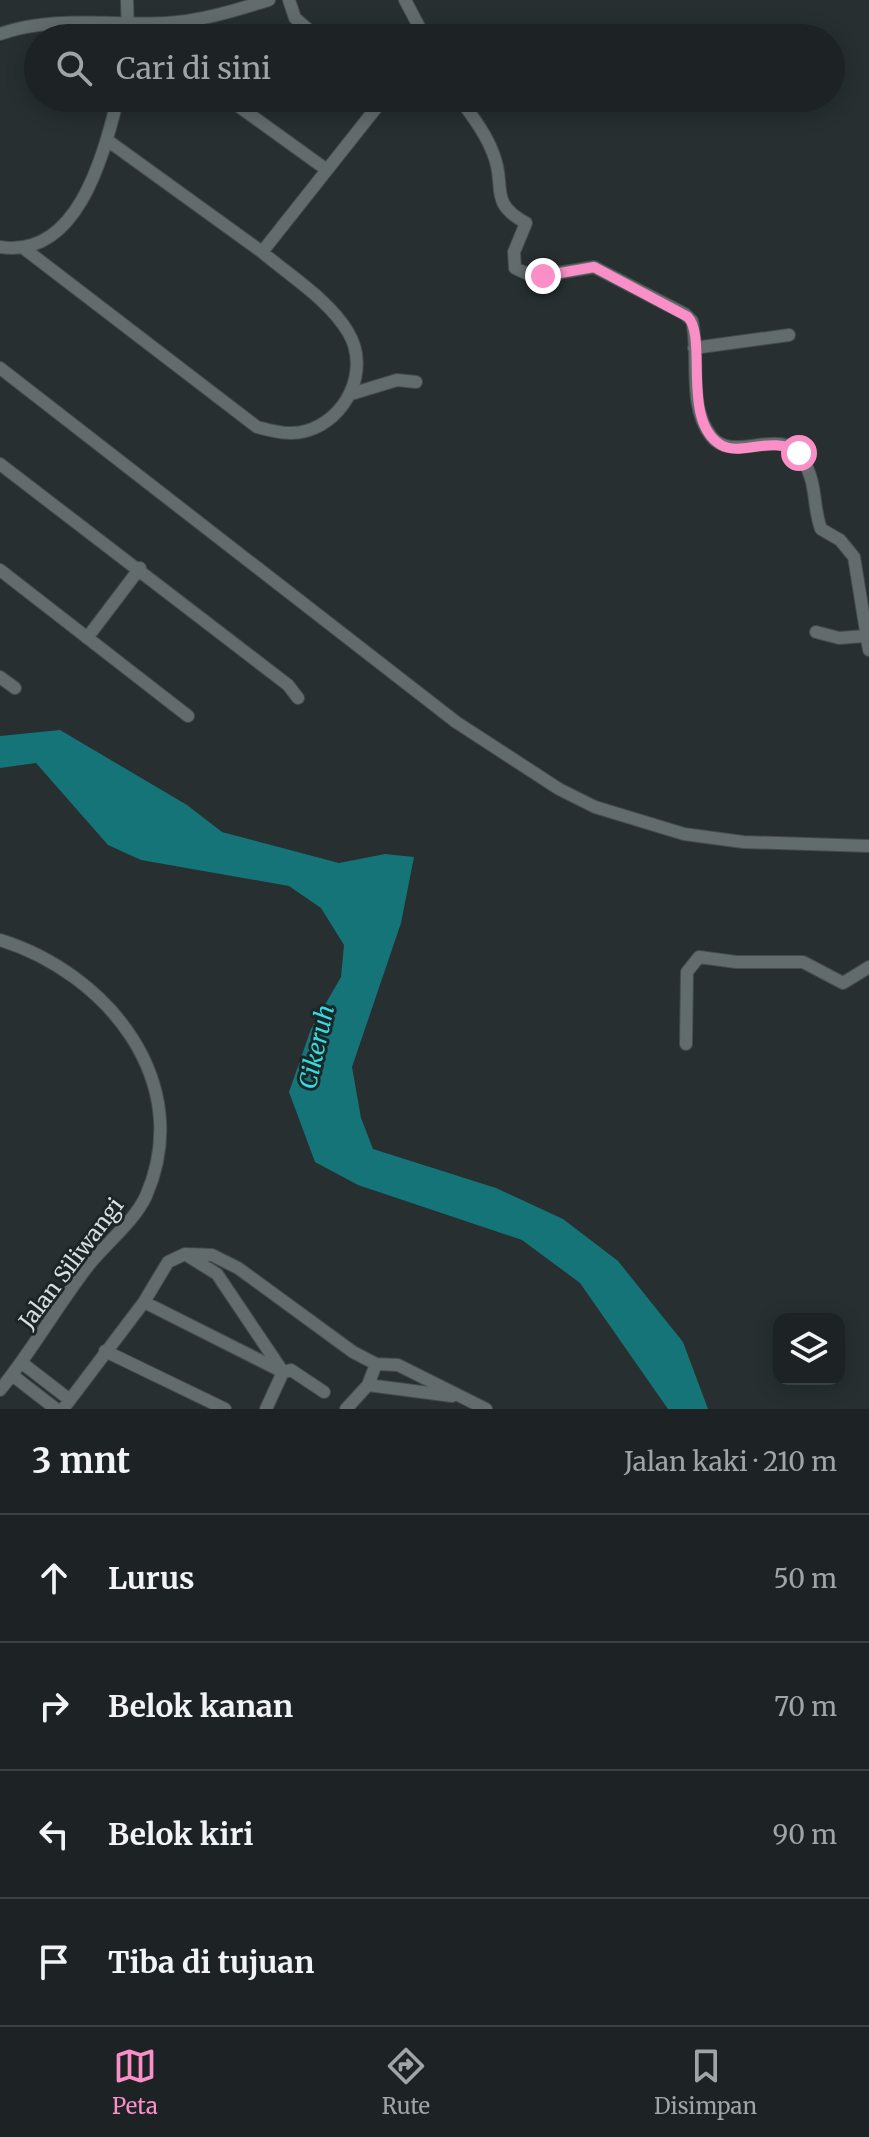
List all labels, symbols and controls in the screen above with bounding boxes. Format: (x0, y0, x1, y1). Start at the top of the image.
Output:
search box (24, 24, 845, 112)
icon: search (52, 46, 96, 90)
text: Cari di sini (116, 49, 271, 87)
route end (525, 258, 561, 294)
route start (781, 435, 817, 471)
water label: Cikeruh (292, 1002, 341, 1092)
street label: Jalan Siliwangi (12, 1192, 129, 1335)
map controls (773, 1313, 845, 1385)
button: layers (773, 1313, 845, 1385)
text: 3 mnt (32, 1440, 130, 1482)
text: Jalan kaki · 210 m (624, 1445, 837, 1478)
icon: ahead (32, 1556, 76, 1600)
text: Lurus (108, 1559, 195, 1597)
text: 50 m (773, 1562, 837, 1595)
icon: right (32, 1684, 76, 1728)
text: Belok kanan (108, 1687, 293, 1725)
text: 70 m (774, 1690, 837, 1723)
icon: left (32, 1812, 76, 1856)
text: Belok kiri (108, 1815, 254, 1853)
text: 90 m (773, 1818, 837, 1851)
icon: arrive (32, 1940, 76, 1984)
text: Tiba di tujuan (108, 1943, 314, 1981)
tab: Peta (112, 2044, 158, 2120)
tab: Rute (382, 2044, 430, 2120)
tab: Disimpan (654, 2044, 757, 2120)

